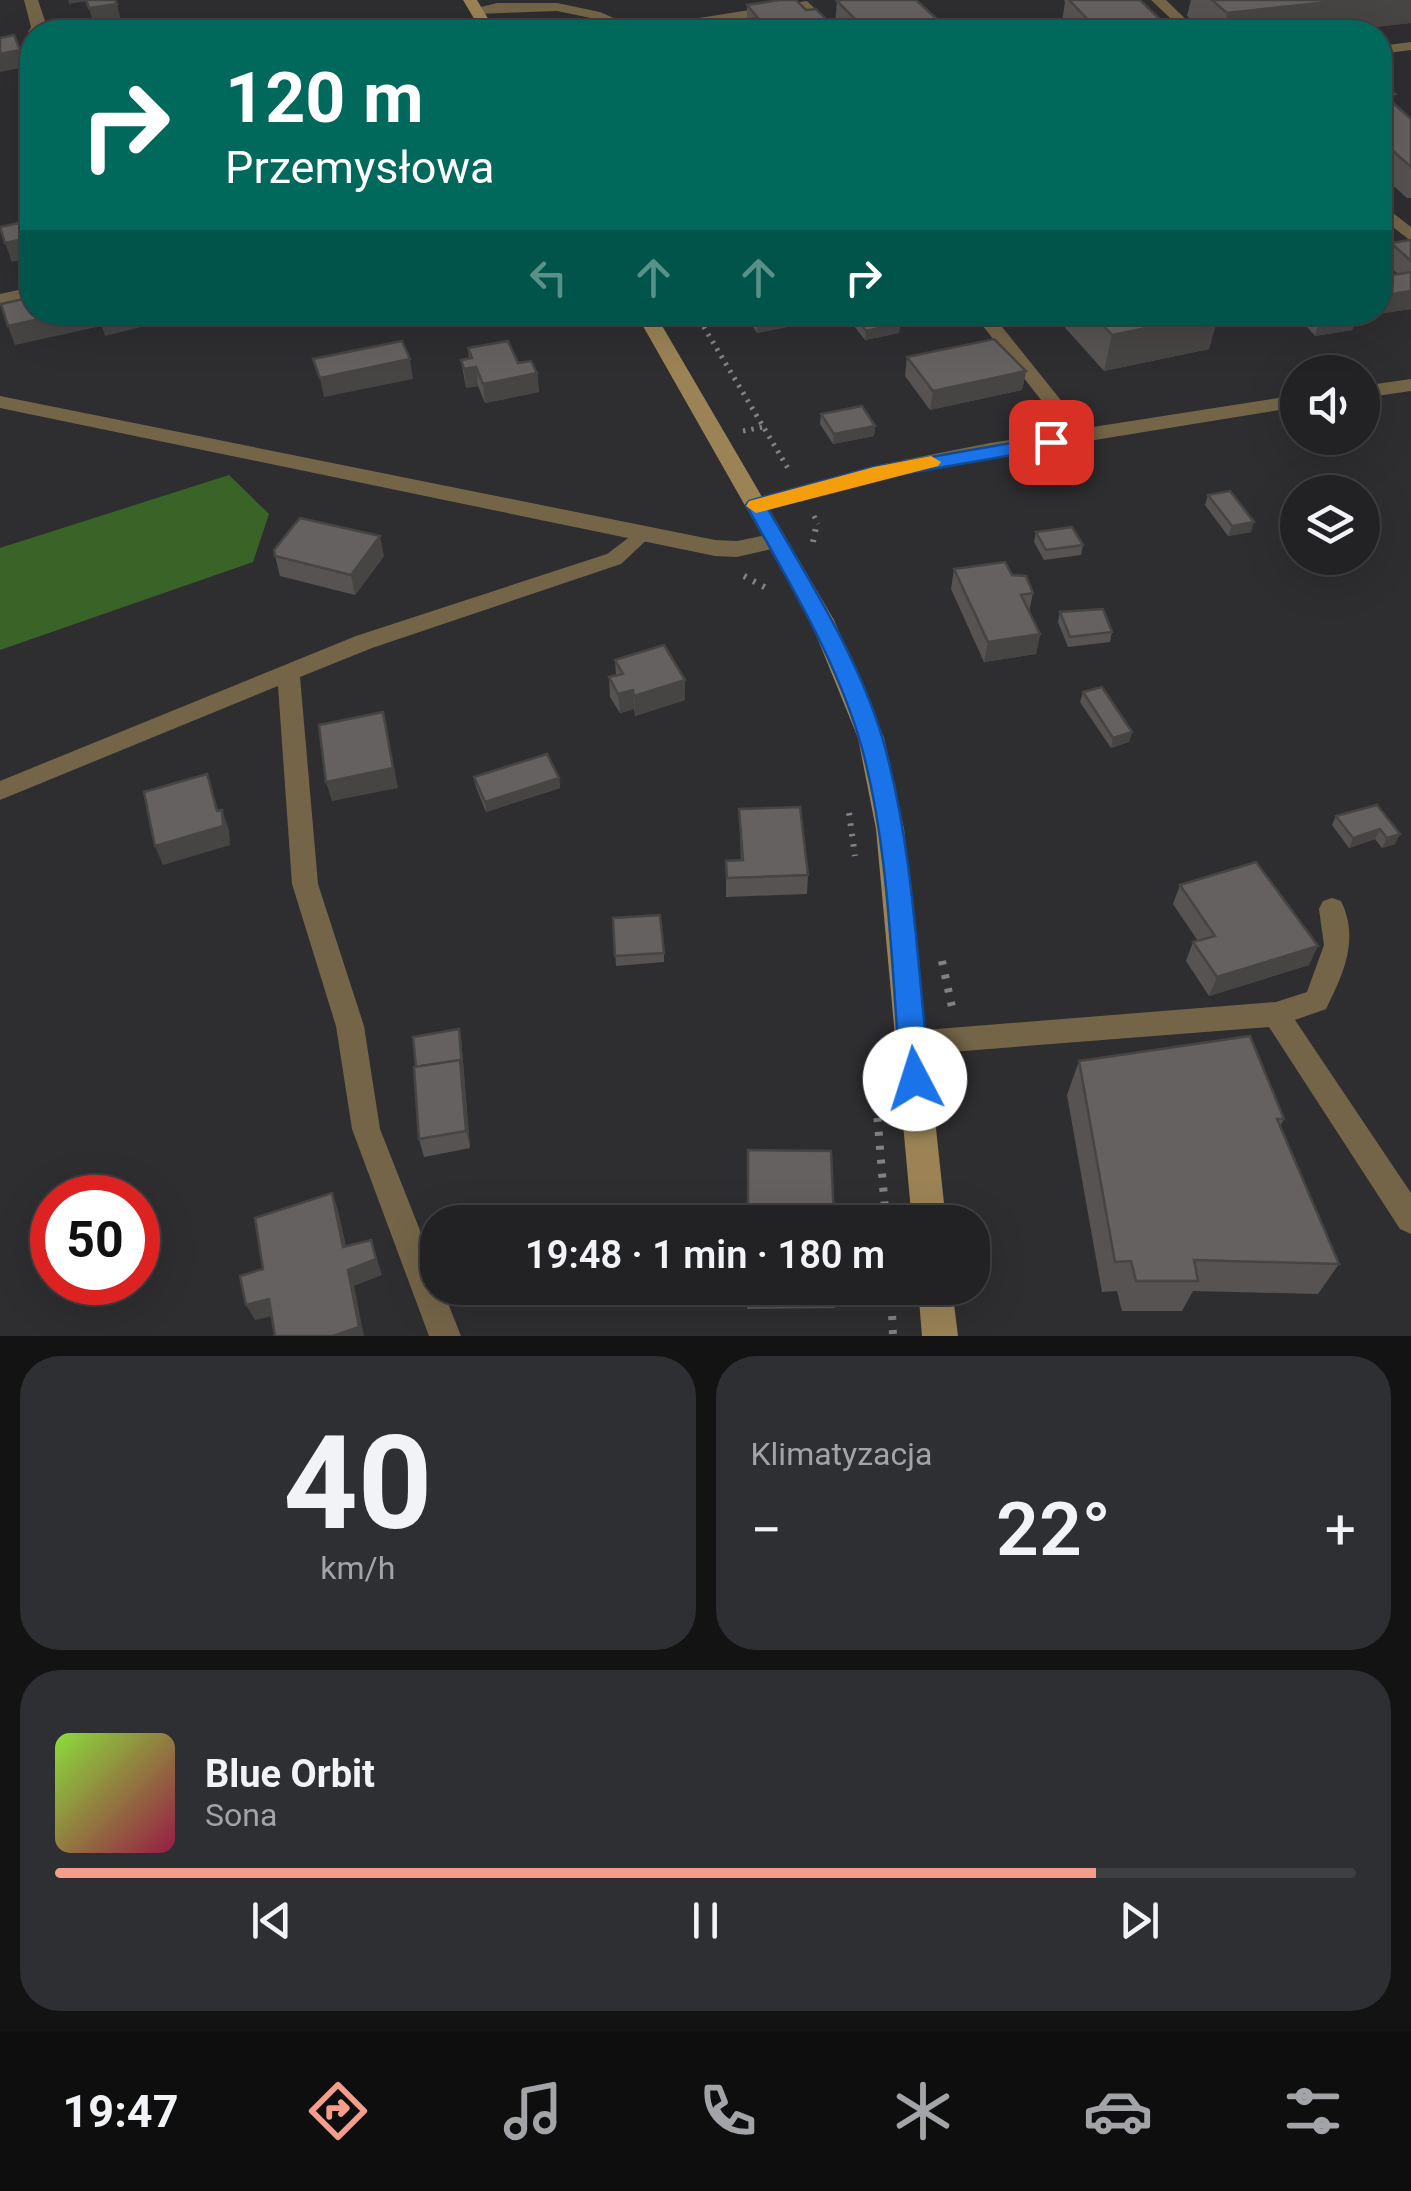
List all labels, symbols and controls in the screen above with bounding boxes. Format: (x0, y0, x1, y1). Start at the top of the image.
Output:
text: 120 m (225, 57, 424, 139)
icon: right (60, 60, 190, 190)
text: Przemysłowa (225, 141, 495, 194)
icon: left (521, 250, 576, 305)
icon: ahead (626, 250, 681, 305)
icon: ahead (731, 250, 786, 305)
icon: right (836, 250, 891, 305)
map controls (1280, 355, 1380, 575)
button: sound (1280, 355, 1380, 455)
pin (1009, 400, 1094, 485)
icon: arrive (1024, 415, 1079, 470)
button: layers (1280, 475, 1380, 575)
position arrow (863, 1027, 967, 1131)
speed limit sign: 50 (30, 1175, 160, 1305)
text: 19:48 · 1 min · 180 m (525, 1233, 885, 1277)
text: 40 (283, 1407, 432, 1560)
text: Klimatyzacja (751, 1435, 932, 1473)
text: 22° (996, 1485, 1111, 1573)
text: − (751, 1498, 782, 1562)
text: + (1325, 1498, 1356, 1562)
text: km/h (320, 1549, 395, 1587)
text: Blue Orbit (205, 1752, 375, 1796)
text: Sona (205, 1796, 277, 1834)
icon: previous (244, 1893, 299, 1948)
icon: pause (678, 1893, 733, 1948)
icon: next (1112, 1893, 1167, 1948)
icon: directions (303, 2076, 373, 2146)
icon: music (498, 2076, 568, 2146)
icon: phone (693, 2076, 763, 2146)
icon: climate (888, 2076, 958, 2146)
icon: car (1083, 2076, 1153, 2146)
icon: filters (1278, 2076, 1348, 2146)
text: 19:47 (63, 2085, 178, 2138)

